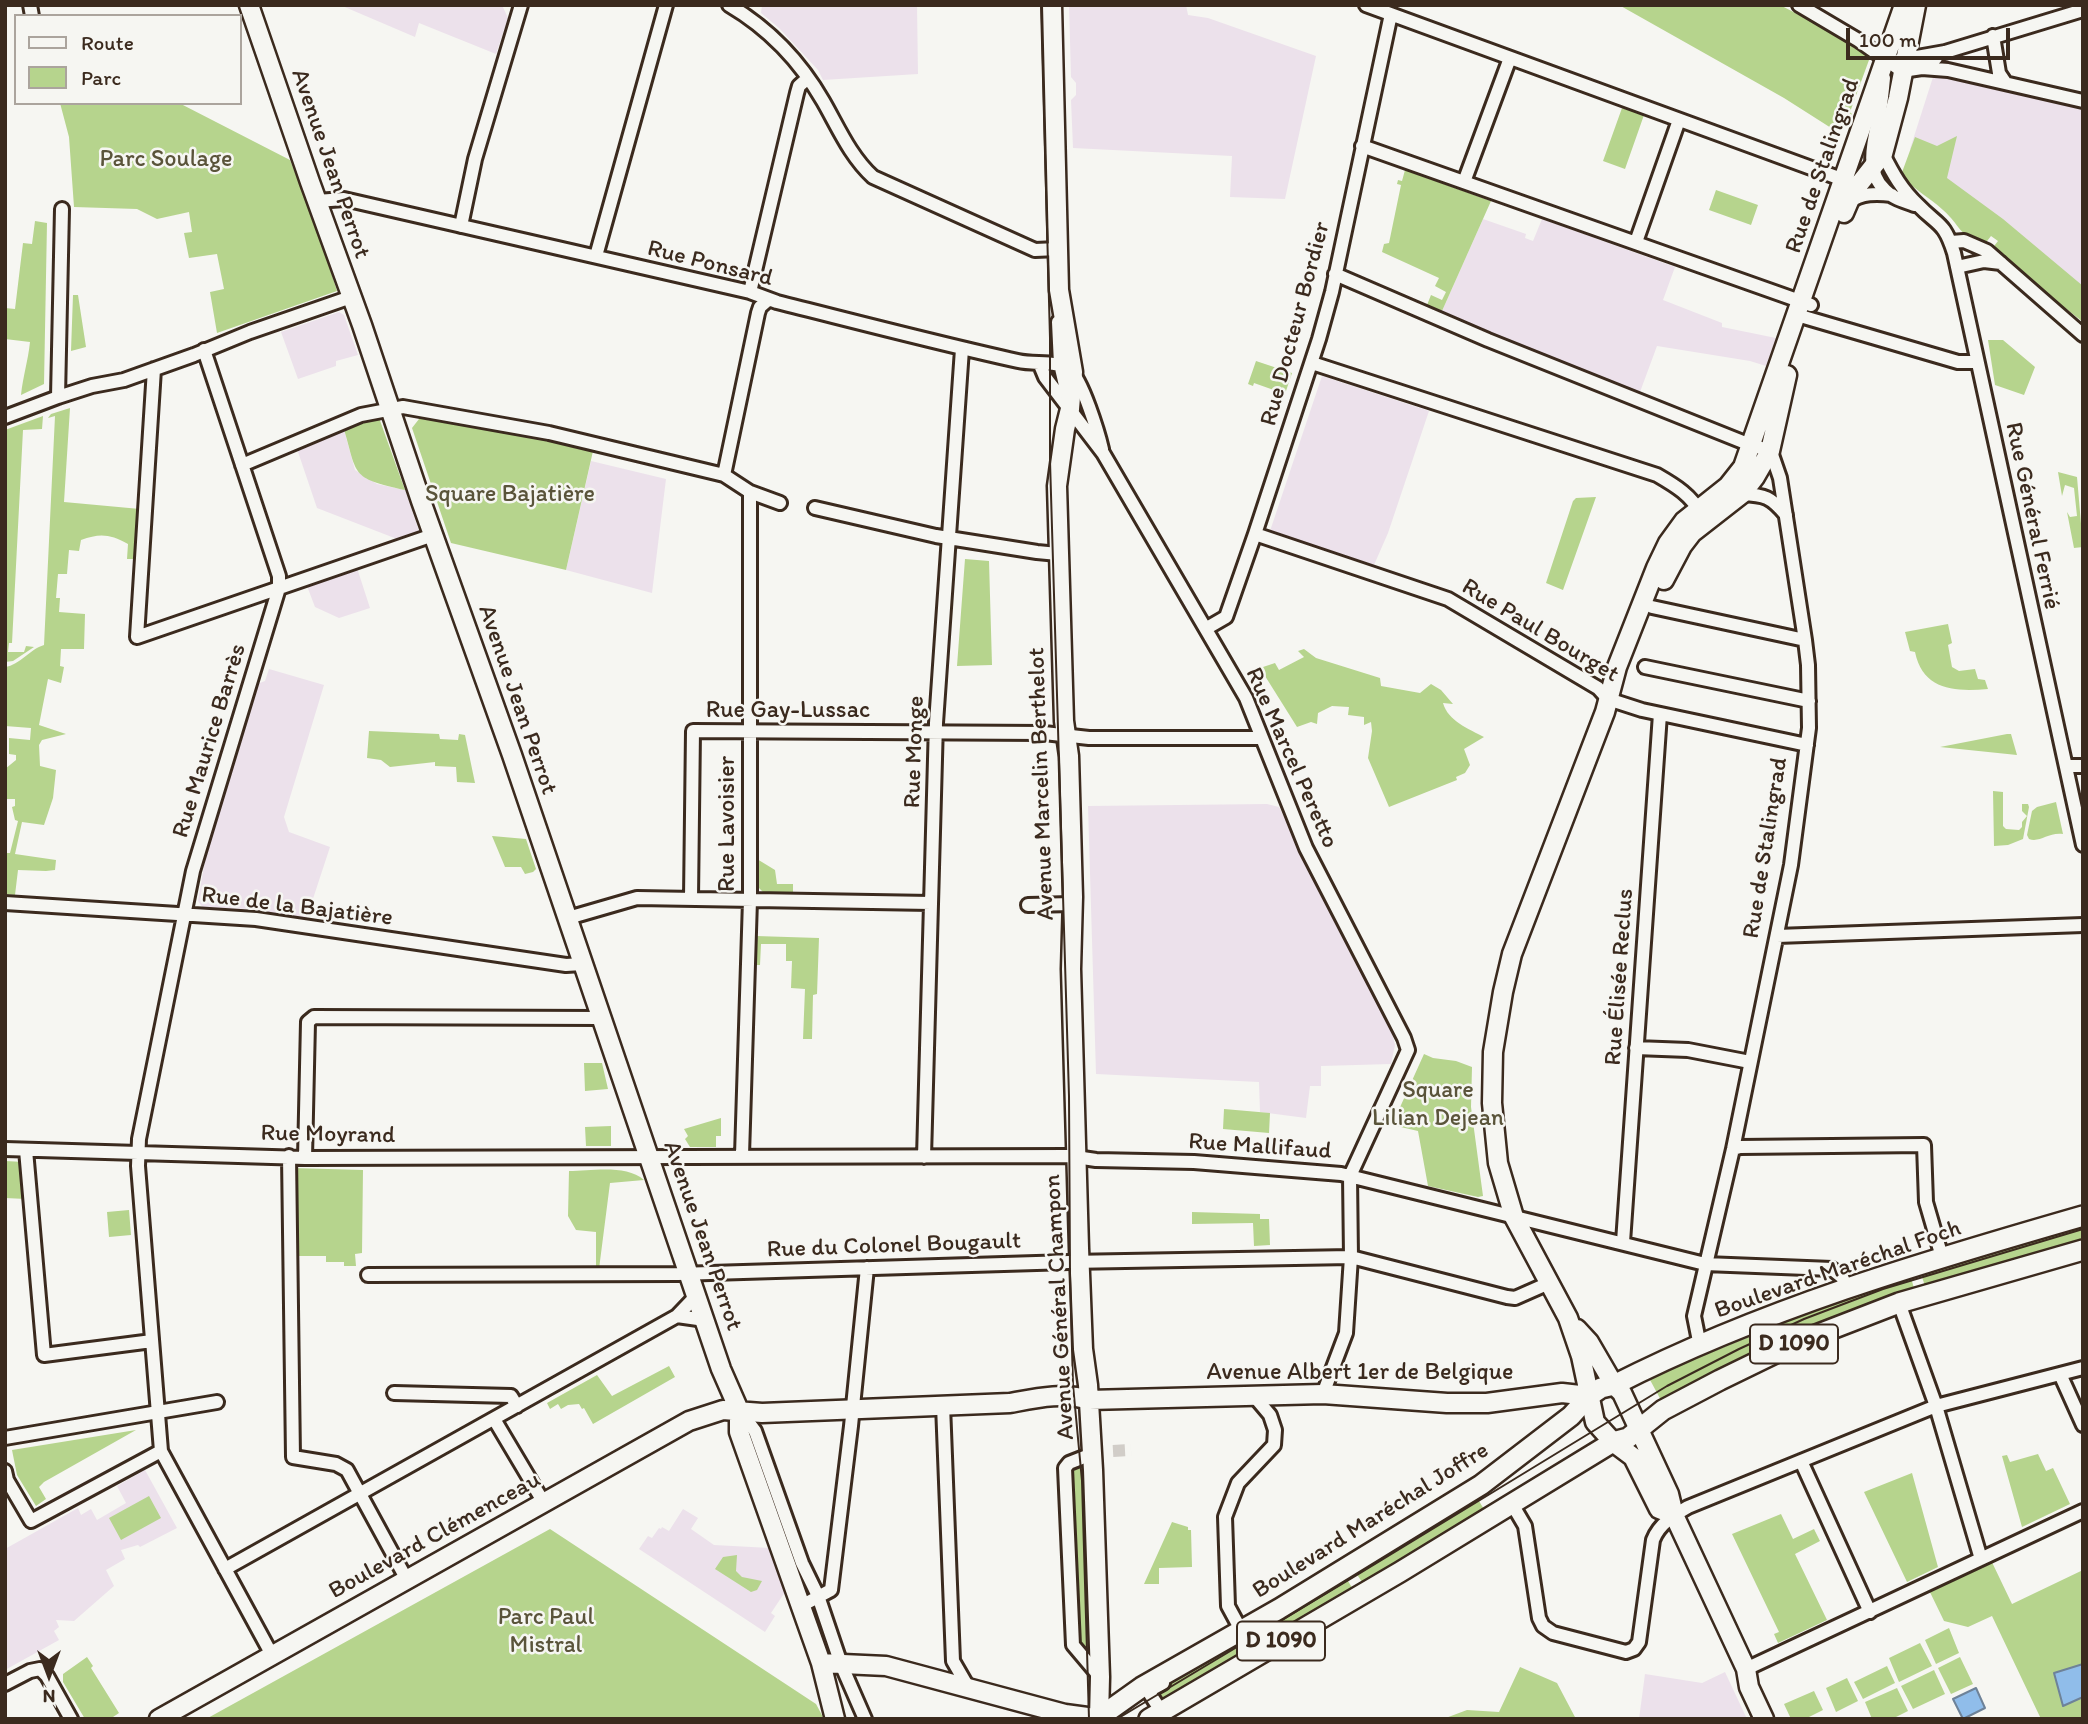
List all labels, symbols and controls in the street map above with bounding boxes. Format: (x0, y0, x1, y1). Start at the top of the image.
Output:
legend (14, 14, 242, 105)
scale bar (1850, 14, 2014, 58)
text: 100 m (1859, 27, 1917, 52)
text: Route (81, 30, 134, 55)
text: Parc (81, 65, 121, 90)
street label: Avenue Jean Perrot (284, 65, 376, 263)
street label: Rue de Stalingrad (1780, 75, 1866, 257)
park label: Parc Soulage (99, 146, 233, 174)
street label: Rue Docteur Bordier (1255, 219, 1337, 429)
street label: Rue Ponsard (644, 234, 776, 294)
street label: Rue Général Ferrié (1998, 420, 2066, 612)
park label: Square Bajatière (425, 481, 595, 509)
street label: Rue Paul Bourget (1456, 573, 1624, 689)
street label: Avenue Jean Perrot (471, 601, 563, 799)
street label: Rue Maurice Barrès (167, 641, 253, 841)
street label: Avenue Marcelin Berthelot (1023, 647, 1061, 921)
street label: Rue Marcel Peretto (1238, 663, 1344, 853)
street label: Rue Monge (899, 695, 931, 809)
street label: Rue Gay-Lussac (706, 697, 870, 725)
street label: Rue de Stalingrad (1737, 755, 1795, 941)
street label: Rue Lavoisier (714, 756, 742, 892)
street label: Rue de la Bajatière (200, 881, 394, 933)
street label: Rue Élisée Reclus (1599, 887, 1641, 1067)
park label: Square Lilian Dejean (1372, 1077, 1504, 1133)
street label: Rue Moyrand (260, 1119, 396, 1151)
street label: Rue Mallifaud (1187, 1128, 1333, 1166)
street label: Avenue Jean Perrot (656, 1137, 748, 1335)
street label: Avenue Général Champon (1039, 1174, 1081, 1440)
street label: Boulevard Maréchal Foch (1711, 1214, 1965, 1326)
street label: Rue du Colonel Bougault (766, 1227, 1022, 1265)
road number: D 1090 (1750, 1324, 1838, 1364)
street label: Avenue Albert 1er de Belgique (1206, 1359, 1514, 1387)
street label: Boulevard Maréchal Joffre (1248, 1436, 1494, 1606)
street label: Boulevard Clémenceau (324, 1466, 546, 1606)
park label: Parc Paul Mistral (498, 1604, 594, 1660)
road number: D 1090 (1237, 1622, 1325, 1660)
north arrow (14, 1640, 84, 1710)
text: N (43, 1685, 55, 1708)

